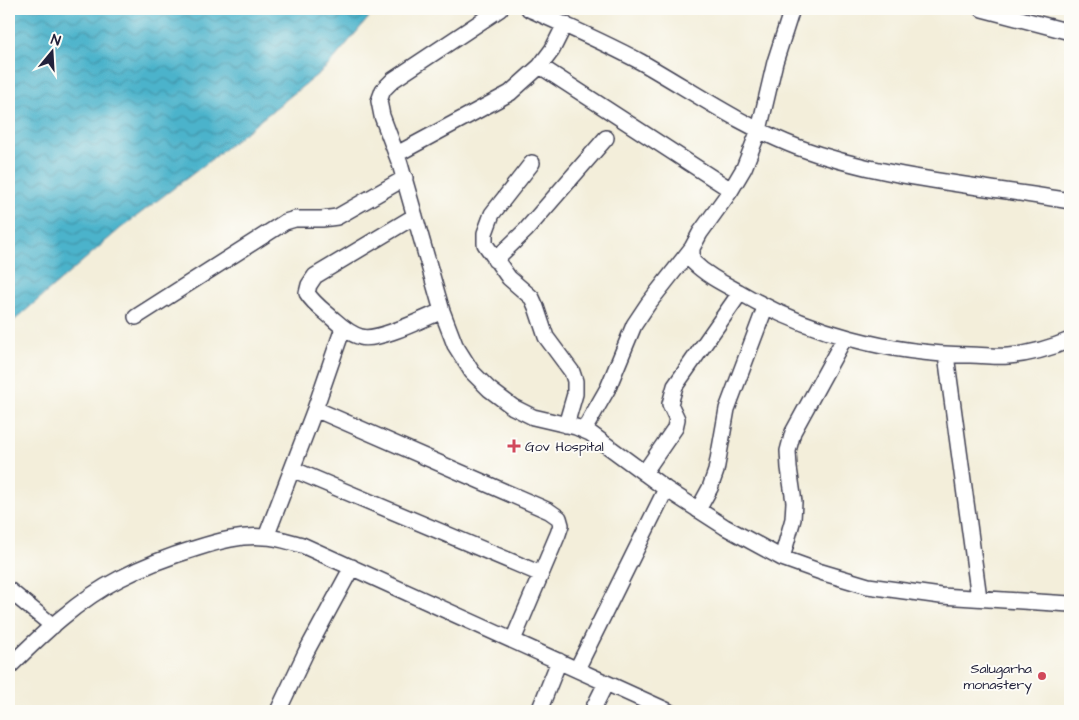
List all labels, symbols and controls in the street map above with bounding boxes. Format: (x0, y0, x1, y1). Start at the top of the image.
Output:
north arrow (28, 28, 78, 78)
text: N (48, 30, 63, 52)
place label: Gov Hospital (525, 437, 604, 457)
marker: Gov Hospital (507, 439, 521, 453)
place label: Salugarha monastery (963, 659, 1032, 695)
marker: Salugarha monastery (1036, 670, 1048, 682)

